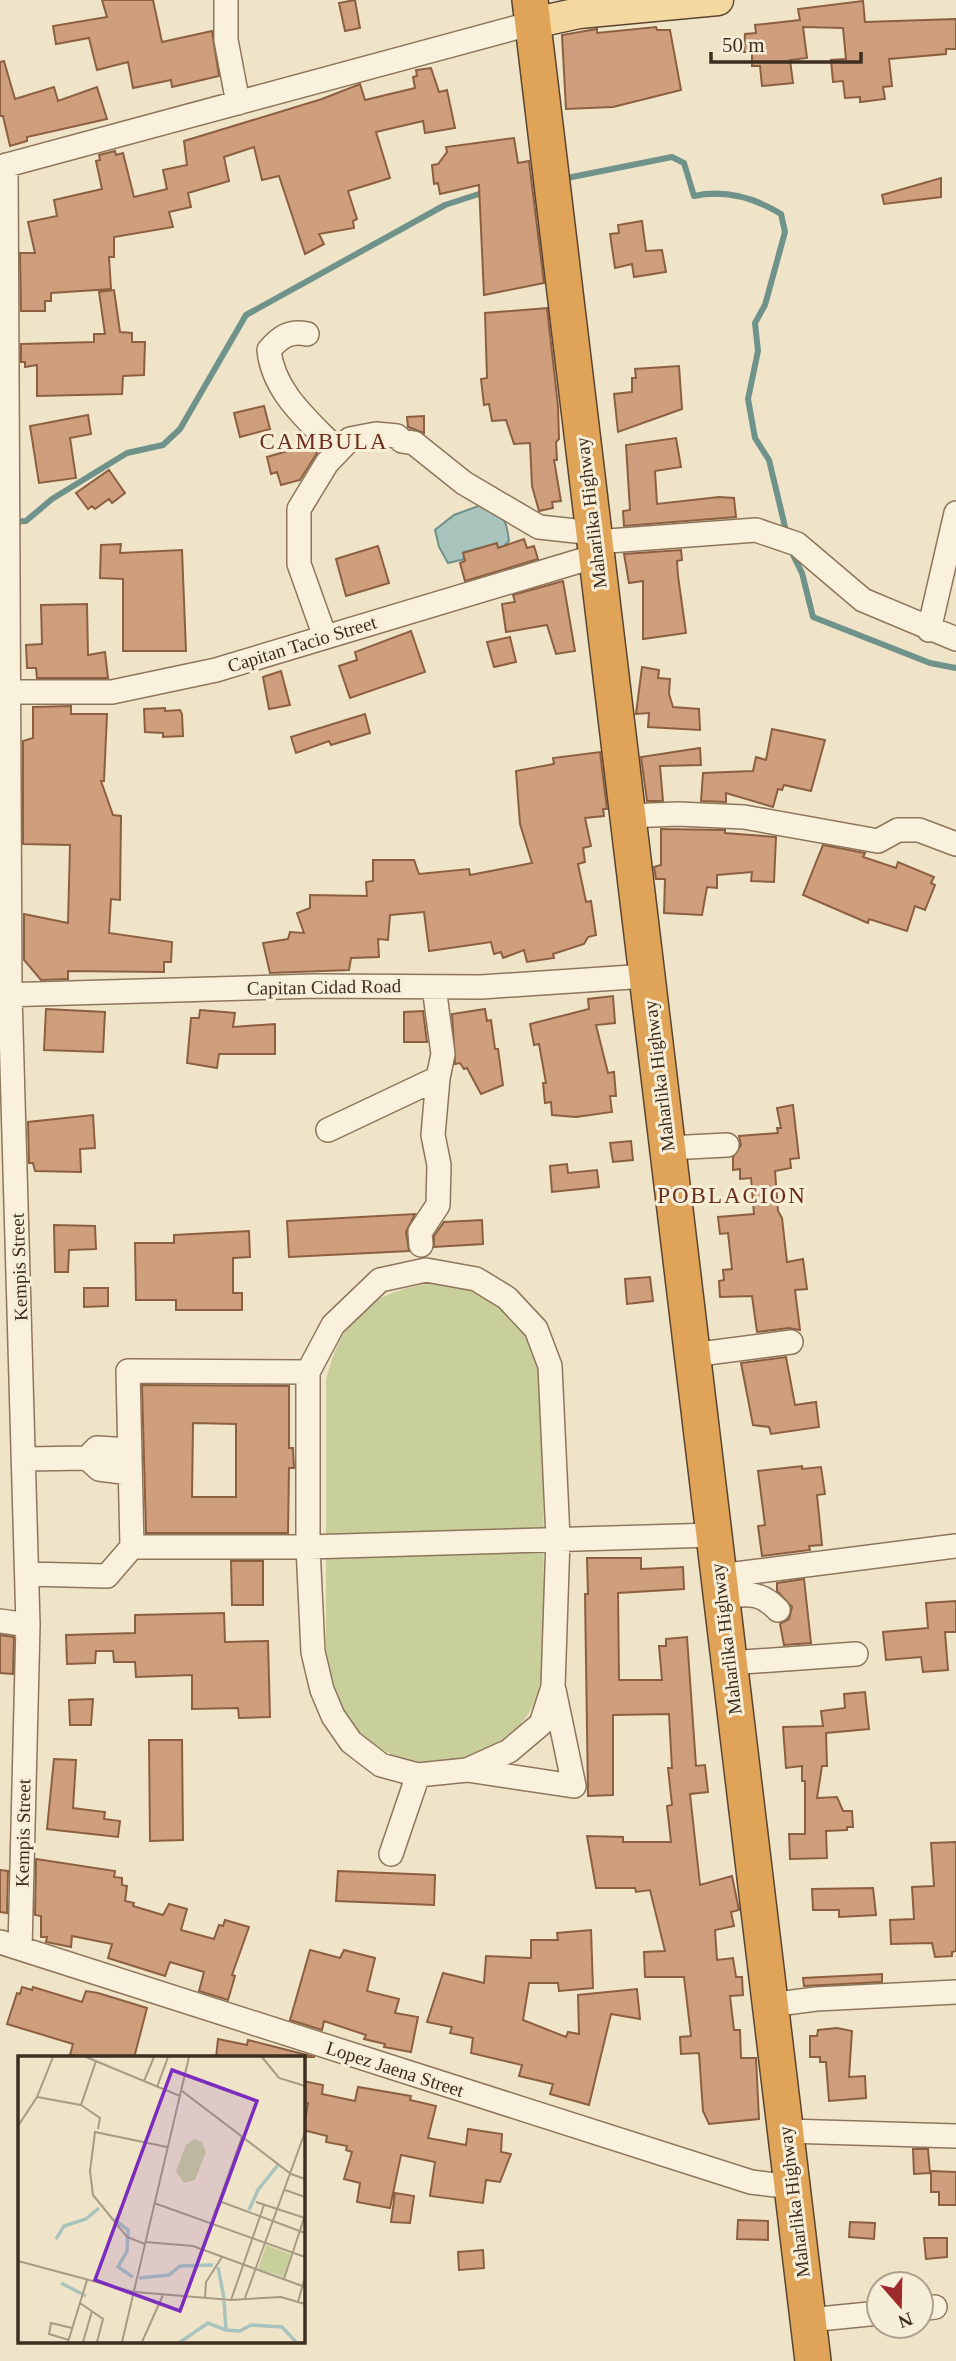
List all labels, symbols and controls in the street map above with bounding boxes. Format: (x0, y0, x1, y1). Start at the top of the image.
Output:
scale bar (711, 21, 862, 65)
text: 50 m (722, 33, 765, 57)
district label: CAMBULA (259, 429, 389, 454)
street label: Maharlika Highway (571, 436, 611, 590)
street label: Capitan Tacio Street (225, 611, 380, 677)
street label: Capitan Cidad Road (247, 975, 402, 999)
street label: Maharlika Highway (639, 999, 679, 1153)
district label: POBLACION (657, 1183, 807, 1208)
street label: Kempis Street (7, 1212, 31, 1321)
street label: Maharlika Highway (706, 1562, 746, 1716)
street label: Kempis Street (12, 1778, 34, 1887)
street label: Lopez Jaena Street (324, 2037, 467, 2101)
inset map (18, 2056, 304, 2344)
street label: Maharlika Highway (774, 2125, 814, 2279)
north arrow (865, 2270, 935, 2340)
text: N (895, 2308, 916, 2333)

